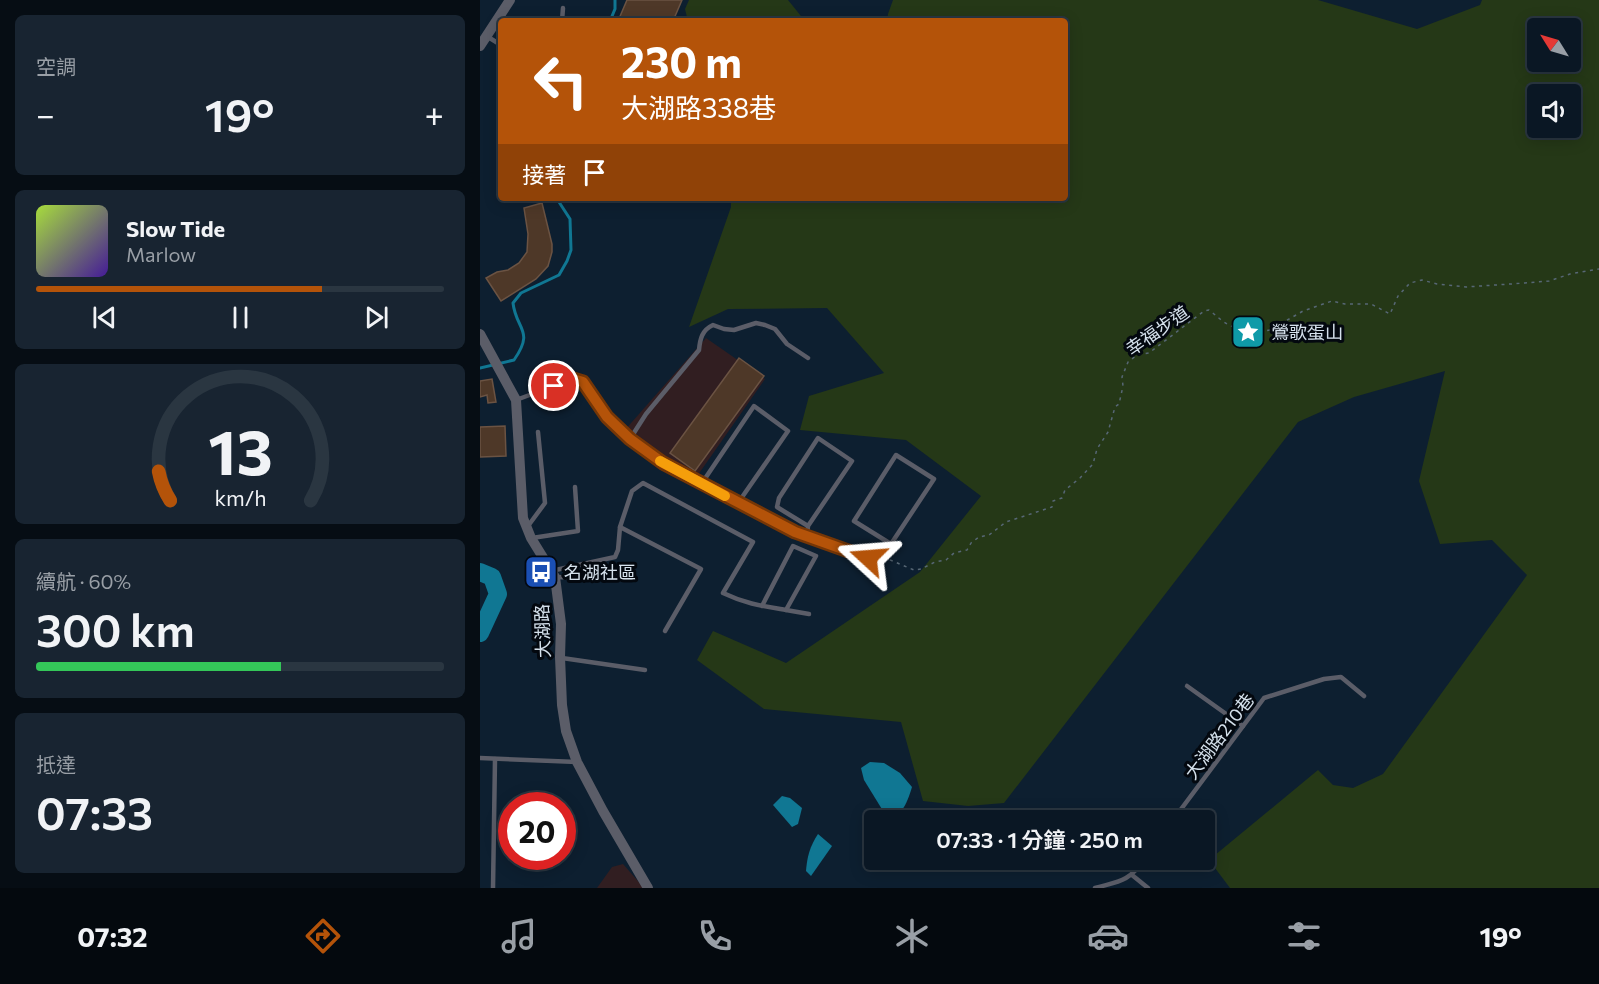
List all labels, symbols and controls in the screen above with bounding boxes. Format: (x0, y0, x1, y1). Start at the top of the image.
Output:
north arrow (1527, 18, 1581, 72)
map controls (1527, 18, 1581, 138)
text: 230 m (621, 35, 742, 87)
icon: left (522, 42, 600, 120)
text: 空調 (36, 54, 76, 78)
button: sound (1527, 84, 1581, 138)
text: 19° (205, 86, 274, 141)
text: 大湖路338巷 (621, 91, 776, 124)
text: − (36, 93, 55, 134)
text: + (425, 93, 444, 134)
icon: arrive (578, 156, 611, 189)
text: 接著 (522, 161, 566, 188)
text: Slow Tide (126, 215, 225, 242)
text: Marlow (126, 242, 196, 266)
street label: 幸福步道 (1121, 300, 1193, 360)
icon: previous (88, 301, 121, 334)
icon: pause (224, 301, 257, 334)
icon: next (360, 301, 393, 334)
place icon: 鶯歌蛋山 (1230, 314, 1266, 350)
place label: 鶯歌蛋山 (1271, 321, 1343, 343)
pin (528, 360, 579, 411)
icon: arrive (537, 369, 570, 402)
text: 13 (208, 412, 272, 488)
text: km/h (214, 484, 266, 510)
position arrow (836, 526, 900, 590)
bus stop icon: 名湖社區 (523, 554, 559, 590)
place label: 名湖社區 (564, 561, 636, 583)
text: 續航 · 60% (36, 569, 131, 593)
text: 300 km (36, 601, 195, 656)
street label: 大湖路 (530, 604, 554, 658)
street label: 大湖路210巷 (1180, 689, 1258, 783)
text: 抵達 (36, 752, 76, 776)
text: 07:33 (36, 784, 153, 839)
speed limit sign: 20 (498, 792, 576, 870)
text: 07:33 · 1 分鐘 · 250 m (936, 826, 1143, 853)
icon: directions (302, 915, 344, 957)
icon: music (498, 915, 540, 957)
icon: phone (694, 915, 736, 957)
icon: climate (891, 915, 933, 957)
icon: car (1087, 915, 1129, 957)
icon: filters (1283, 915, 1325, 957)
text: 07:32 (77, 920, 148, 953)
text: 19° (1479, 920, 1522, 953)

